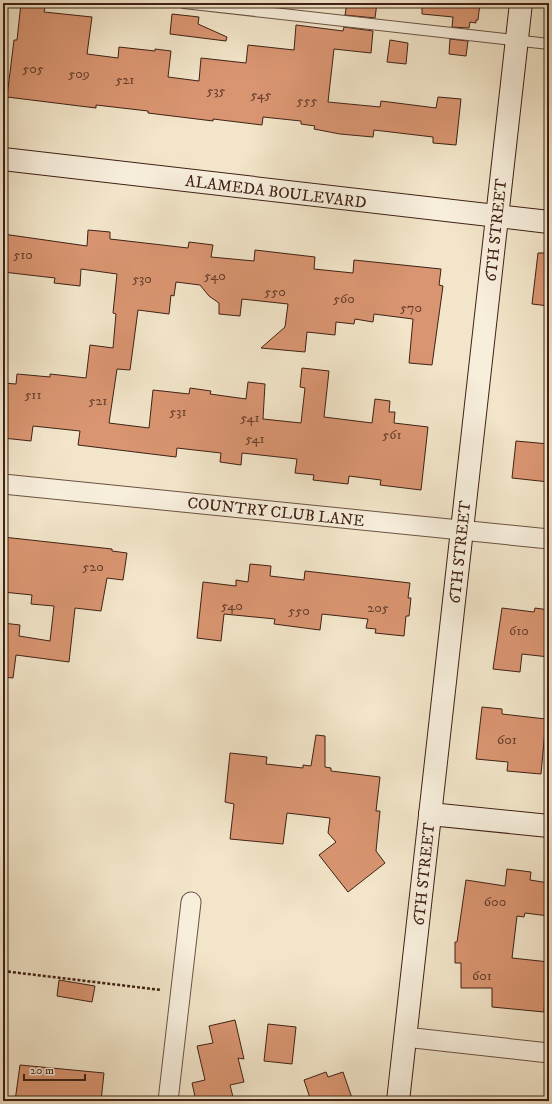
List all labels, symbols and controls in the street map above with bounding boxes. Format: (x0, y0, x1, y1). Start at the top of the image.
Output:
house number: 505 (22, 60, 44, 78)
house number: 509 (68, 65, 90, 83)
house number: 521 (116, 71, 134, 89)
house number: 535 (206, 82, 226, 100)
house number: 545 (250, 86, 272, 104)
house number: 555 (297, 92, 317, 110)
street label: ALAMEDA BOULEVARD (184, 171, 368, 213)
street label: 6TH STREET (481, 178, 511, 282)
house number: 510 (13, 246, 33, 264)
house number: 540 (204, 267, 226, 285)
house number: 530 (132, 270, 152, 288)
house number: 550 (264, 283, 286, 301)
house number: 560 (333, 290, 355, 308)
house number: 570 (400, 299, 422, 317)
house number: 511 (24, 386, 42, 404)
house number: 521 (89, 392, 107, 410)
house number: 531 (169, 403, 187, 421)
house number: 541 (240, 409, 260, 427)
house number: 561 (382, 426, 402, 444)
house number: 541 (245, 430, 265, 448)
street label: COUNTRY CLUB LANE (186, 493, 365, 531)
street label: 6TH STREET (445, 500, 475, 604)
house number: 520 (82, 558, 104, 576)
house number: 540 (221, 597, 243, 615)
house number: 205 (367, 599, 389, 617)
house number: 550 (288, 602, 310, 620)
house number: 610 (509, 622, 529, 640)
house number: 601 (497, 731, 517, 749)
street label: 6TH STREET (409, 822, 439, 926)
house number: 600 (484, 893, 506, 911)
house number: 601 (472, 967, 492, 985)
scale bar (24, 1056, 85, 1082)
text: 20 m (30, 1063, 54, 1078)

